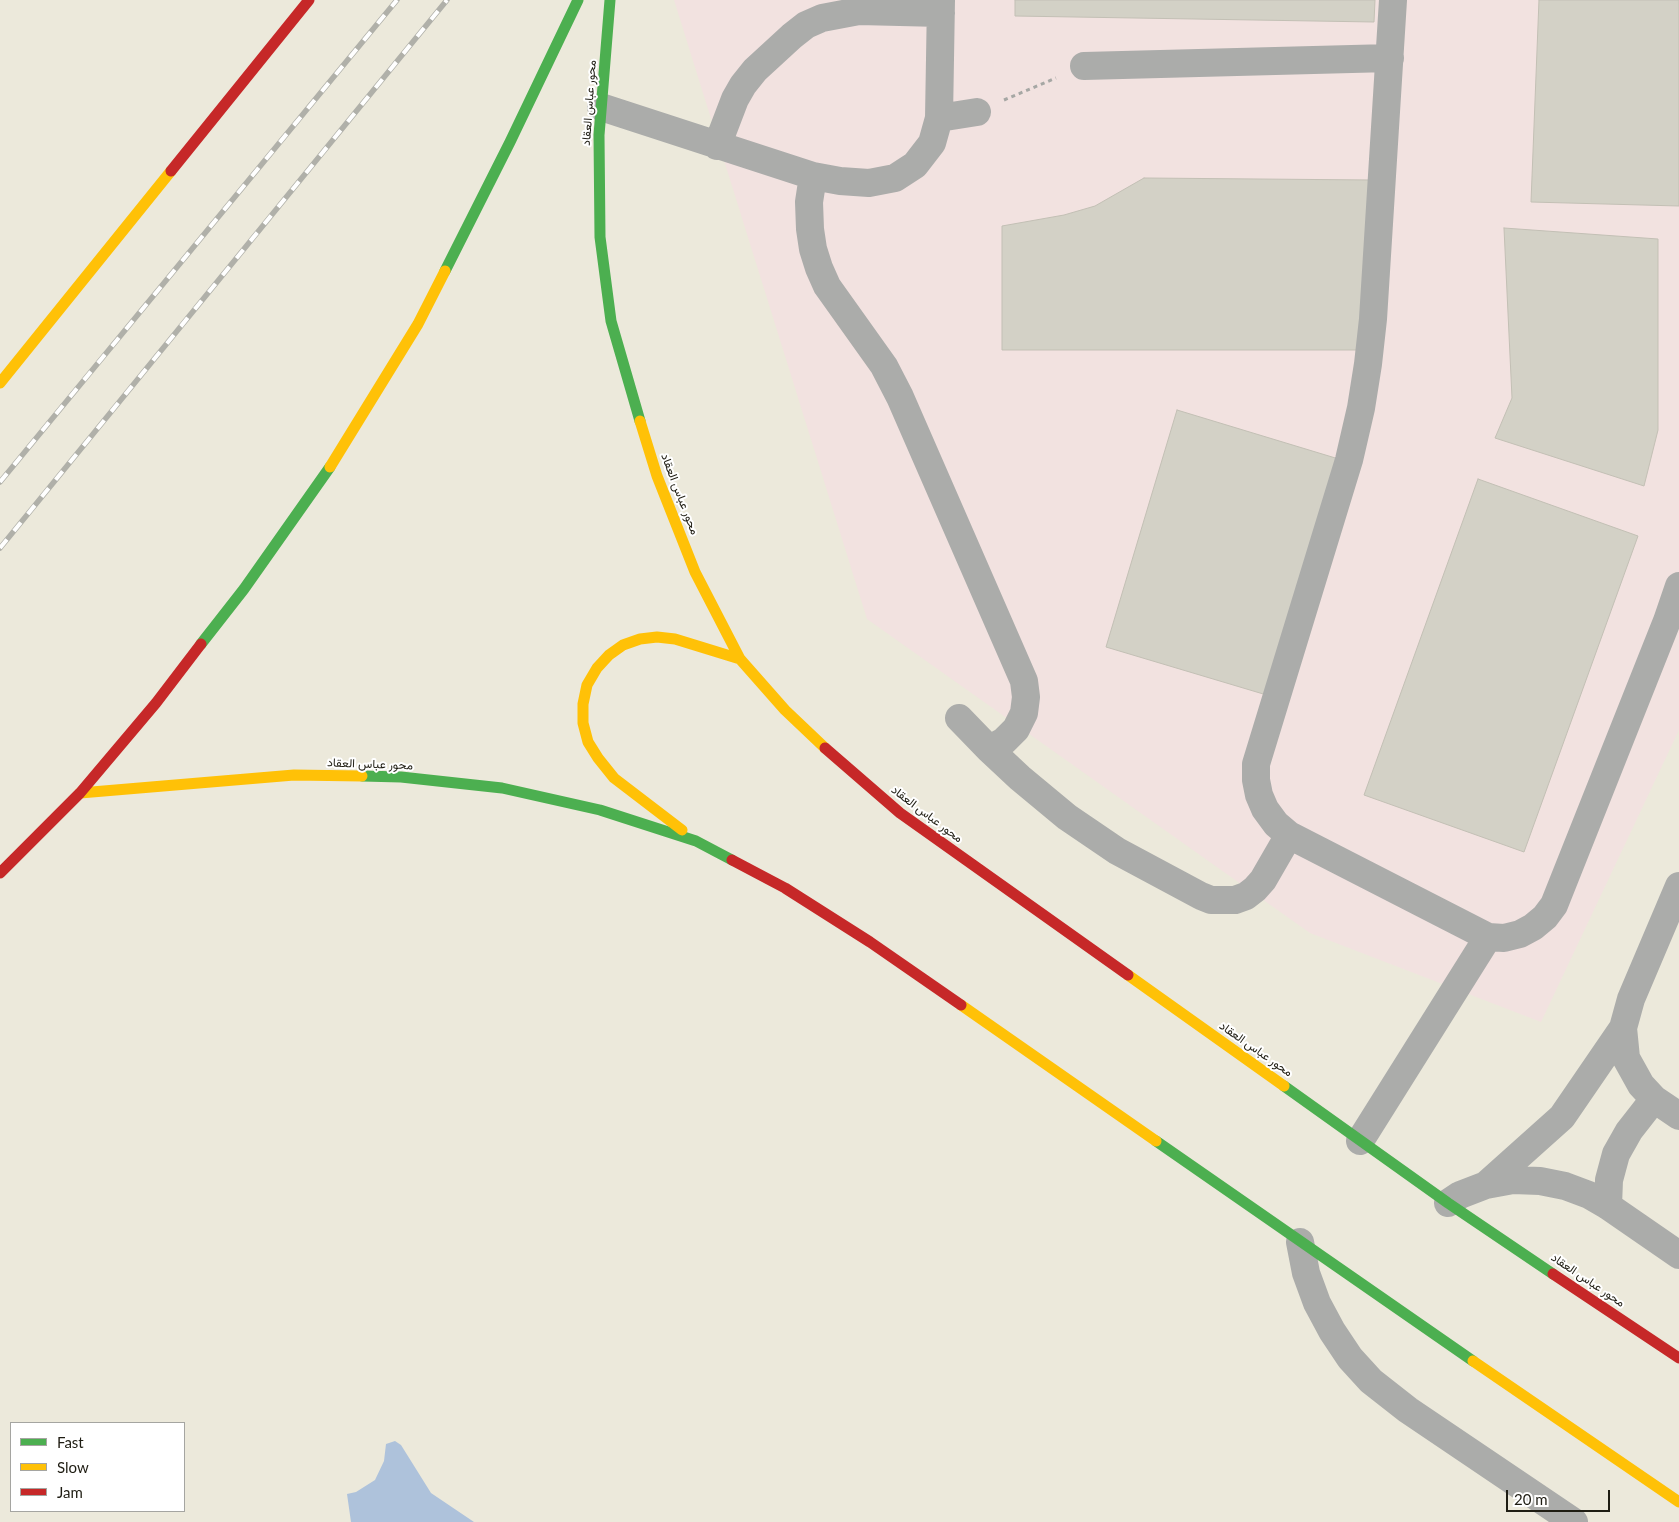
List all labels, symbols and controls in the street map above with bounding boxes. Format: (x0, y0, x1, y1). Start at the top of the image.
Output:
street label: محور عباس العقاد (579, 60, 599, 146)
street label: محور عباس العقاد (658, 451, 702, 537)
street label: محور عباس العقاد (327, 755, 413, 773)
street label: محور عباس العقاد (888, 782, 966, 846)
street label: محور عباس العقاد (1217, 1018, 1295, 1080)
street label: محور عباس العقاد (1548, 1250, 1628, 1310)
legend (10, 1422, 185, 1512)
text: Fast (57, 1433, 84, 1451)
text: Slow (57, 1458, 89, 1476)
scale bar (1509, 1480, 1613, 1512)
text: Jam (57, 1483, 83, 1501)
text: 20 m (1514, 1490, 1548, 1508)

